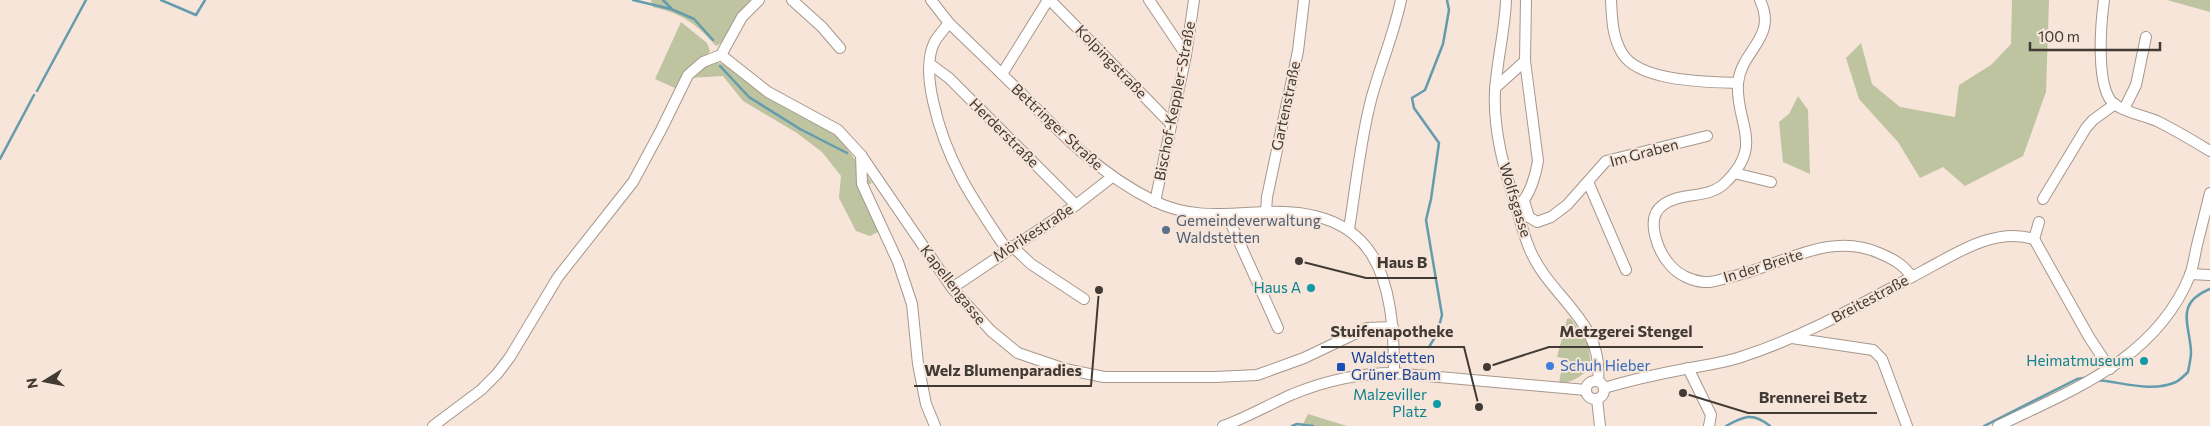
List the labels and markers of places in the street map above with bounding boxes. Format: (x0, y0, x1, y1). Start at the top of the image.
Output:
place label: Gemeindeverwaltung Waldstetten (1176, 211, 1321, 246)
marker: Gemeindeverwaltung Waldstetten (1160, 224, 1172, 236)
callout: Haus B (1366, 247, 1437, 278)
place label: Haus A (1253, 278, 1301, 296)
marker: Haus A (1305, 282, 1317, 294)
callout: Stuifenapotheke (1321, 316, 1464, 347)
callout: Metzgerei Stengel (1549, 316, 1703, 347)
place label: Waldstetten Grüner Baum (1351, 348, 1441, 383)
place label: Heimatmuseum (2026, 351, 2134, 369)
callout: Welz Blumenparadies (914, 355, 1091, 386)
marker: Heimatmuseum (2138, 355, 2150, 367)
place label: Schuh Hieber (1560, 356, 1650, 374)
marker: Schuh Hieber (1544, 360, 1556, 372)
marker: Waldstetten Grüner Baum (1335, 361, 1347, 373)
callout: Brennerei Betz (1748, 382, 1877, 413)
place label: Malzeviller Platz (1353, 385, 1427, 420)
marker: Malzeviller Platz (1431, 398, 1443, 410)

